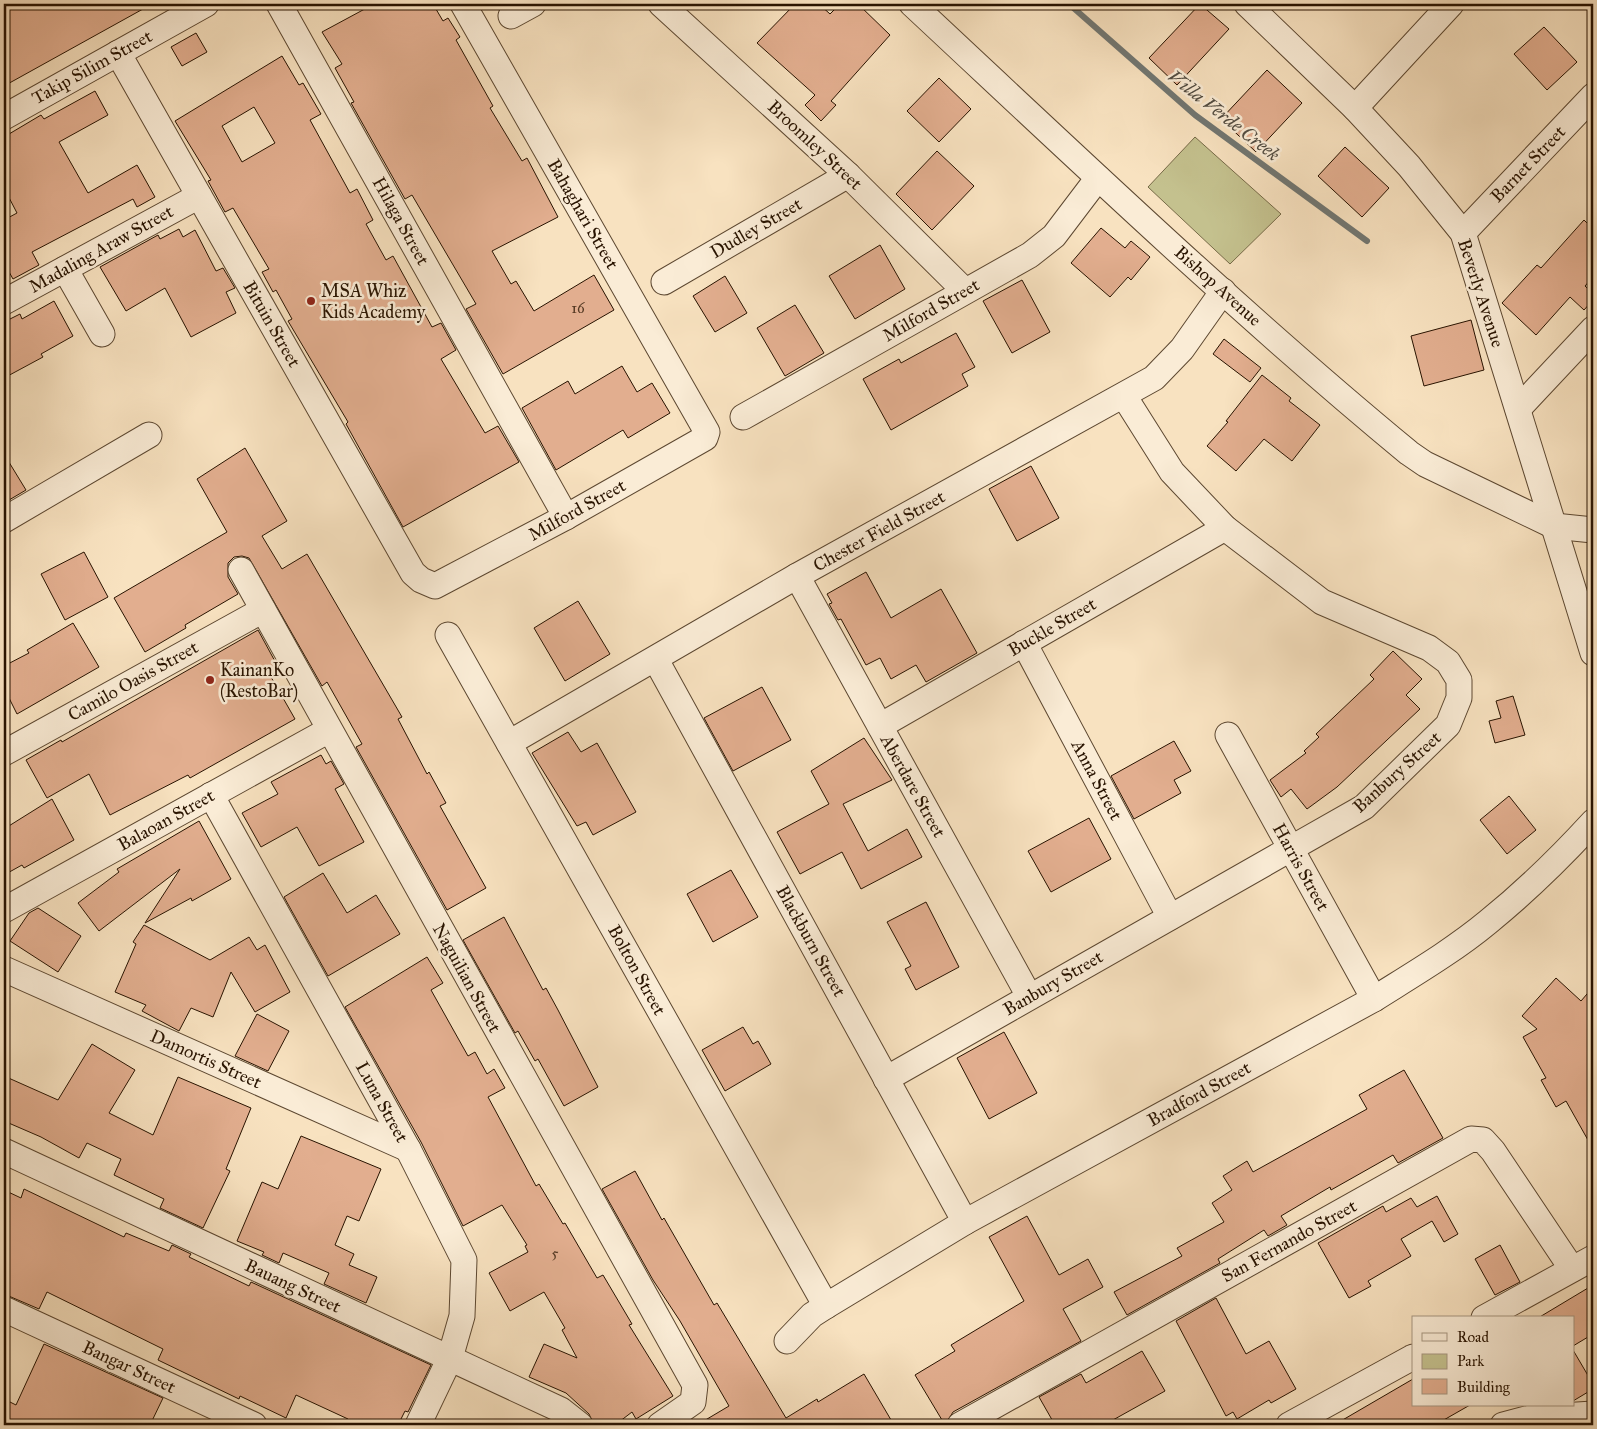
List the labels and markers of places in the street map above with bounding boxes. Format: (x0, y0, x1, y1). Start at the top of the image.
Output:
place label: MSA Whiz Kids Academy (321, 280, 426, 323)
marker: MSA Whiz Kids Academy (305, 295, 317, 307)
place label: KainanKo (RestoBar) (220, 659, 298, 703)
marker: KainanKo (RestoBar) (204, 674, 216, 686)

